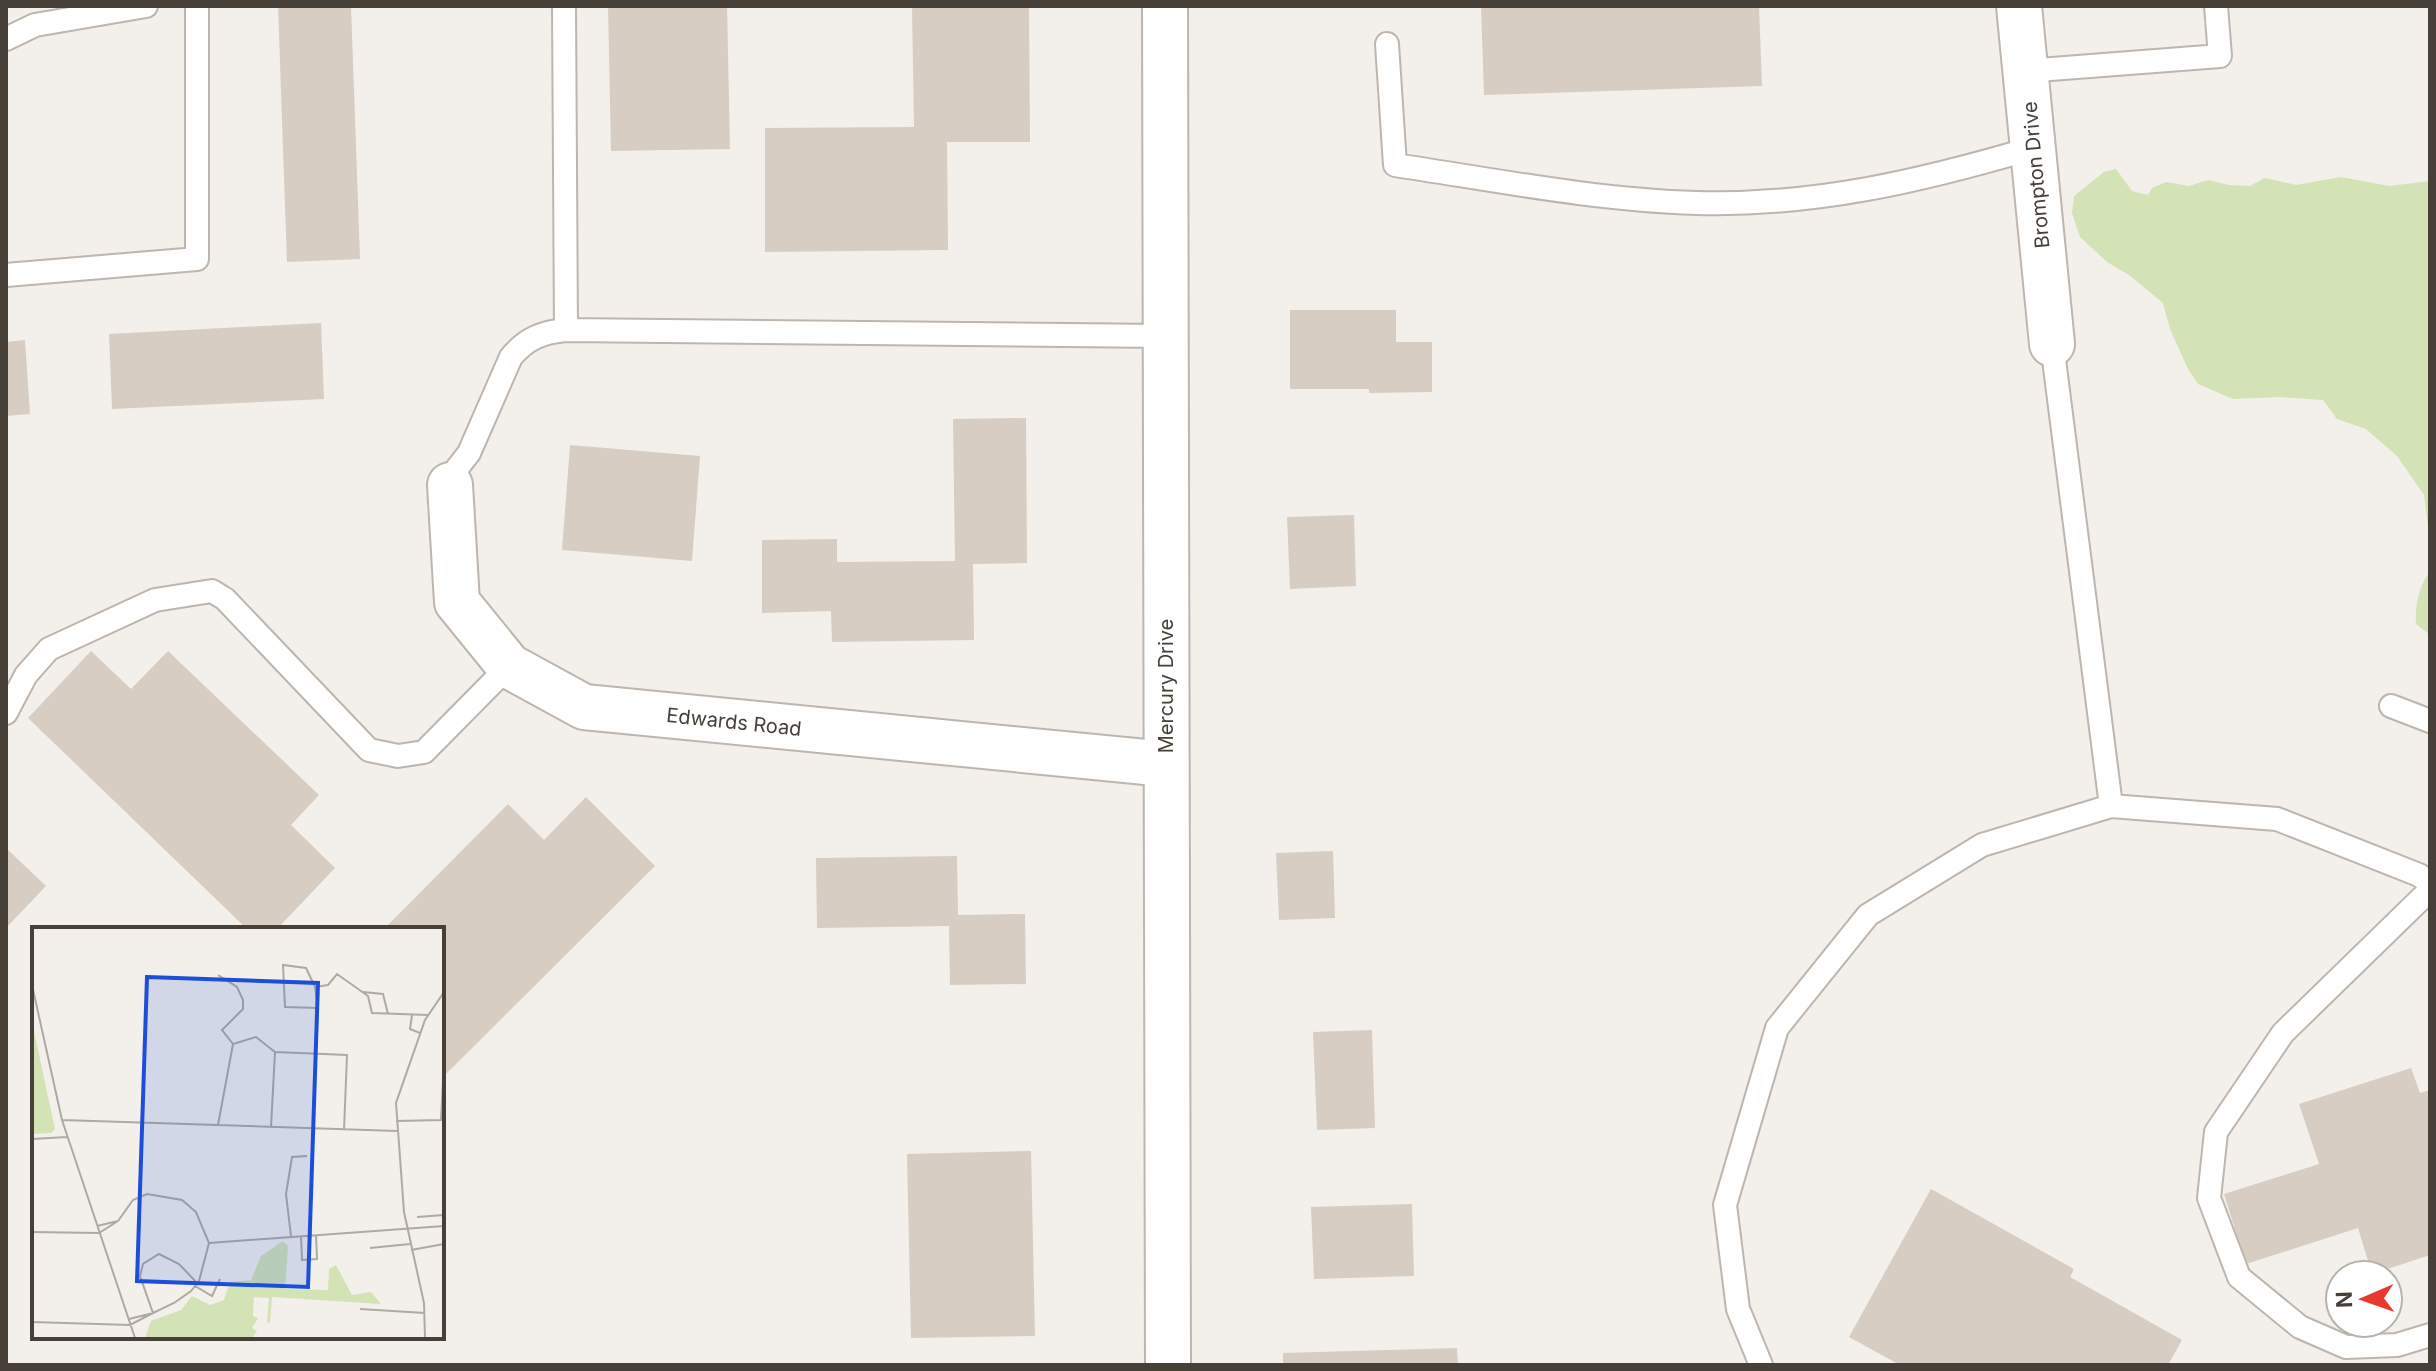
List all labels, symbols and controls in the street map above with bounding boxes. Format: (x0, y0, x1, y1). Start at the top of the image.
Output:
street label: Brompton Drive (2018, 101, 2054, 249)
street label: Mercury Drive (1154, 619, 1178, 753)
street label: Edwards Road (665, 703, 803, 741)
inset map (32, 927, 444, 1339)
north arrow (2324, 1259, 2404, 1339)
text: N (2331, 1291, 2357, 1309)

